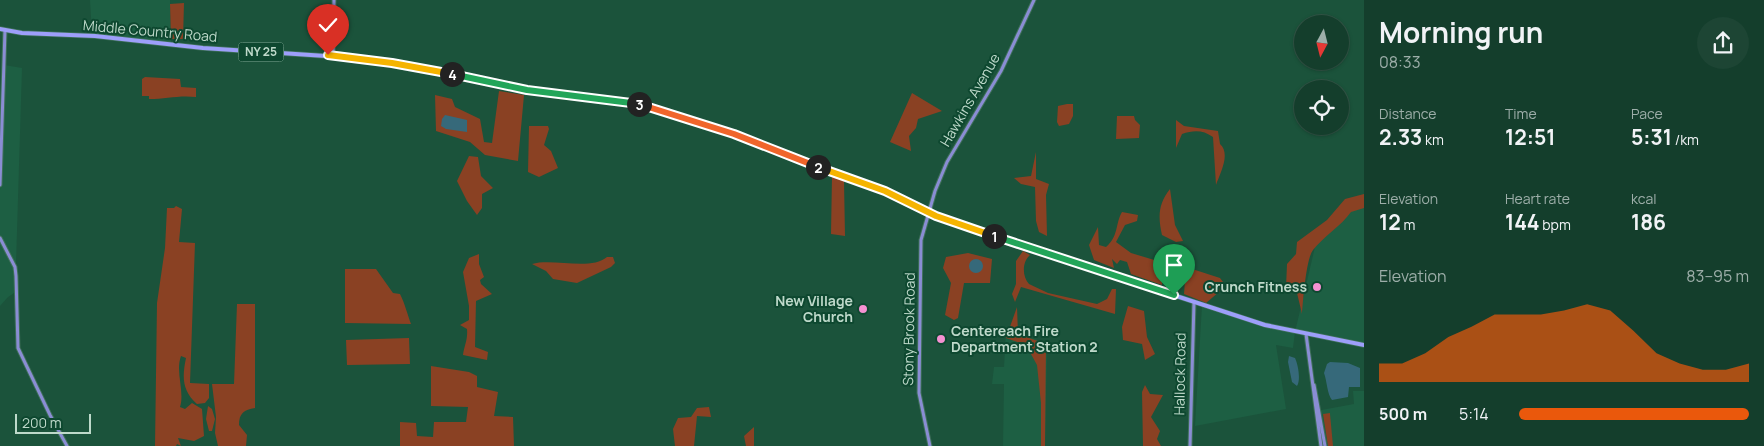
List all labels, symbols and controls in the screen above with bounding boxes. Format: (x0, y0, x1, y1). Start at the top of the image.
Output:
pin (307, 4, 349, 55)
icon: check (314, 11, 342, 39)
text: Morning run (1379, 13, 1543, 51)
street label: Middle Country Road (82, 15, 218, 46)
north arrow (1294, 15, 1349, 70)
map controls (1294, 15, 1349, 135)
button: share (1697, 17, 1749, 69)
road number: NY 25 (238, 42, 284, 62)
street label: Hawkins Avenue (935, 50, 1004, 150)
text: 08:33 (1379, 51, 1421, 73)
pin: 4 (440, 62, 464, 86)
text: 4 (448, 65, 457, 84)
button: locate (1294, 80, 1349, 135)
pin: 3 (626, 92, 652, 116)
text: 3 (635, 95, 644, 114)
text: Distance (1379, 104, 1436, 123)
text: Time (1505, 104, 1537, 123)
text: Pace (1631, 104, 1663, 123)
text: 2.33 (1379, 123, 1422, 151)
text: 12:51 (1505, 123, 1555, 151)
text: 5:31 (1631, 123, 1672, 151)
text: km (1422, 130, 1444, 149)
text: /km (1672, 130, 1699, 149)
pin: 2 (806, 154, 830, 180)
text: 2 (814, 158, 823, 177)
text: Elevation (1379, 189, 1438, 208)
text: Heart rate (1505, 189, 1570, 208)
text: kcal (1631, 189, 1657, 208)
text: 12 (1379, 208, 1401, 236)
text: 144 (1505, 208, 1540, 236)
text: 186 (1631, 208, 1666, 236)
text: m (1401, 215, 1415, 234)
text: bpm (1540, 215, 1571, 234)
pin: 1 (982, 224, 1006, 248)
text: 1 (991, 227, 998, 246)
pin (1153, 244, 1195, 295)
icon: arrive (1160, 251, 1188, 279)
text: Elevation (1379, 265, 1447, 287)
text: 83–95 m (1686, 265, 1749, 287)
street label: Stony Brook Road (898, 272, 919, 386)
place label: Crunch Fitness (1205, 277, 1307, 296)
marker: Crunch Fitness (1311, 281, 1323, 293)
place label: New Village Church (775, 291, 853, 326)
marker: New Village Church (857, 303, 869, 315)
place label: Centereach Fire Department Station 2 (951, 321, 1098, 356)
street label: Hallock Road (1169, 332, 1190, 416)
marker: Centereach Fire Department Station 2 (935, 333, 947, 345)
text: 500 m (1379, 403, 1427, 425)
text: 5:14 (1459, 403, 1489, 425)
scale bar (15, 411, 91, 434)
text: 200 m (22, 413, 62, 432)

